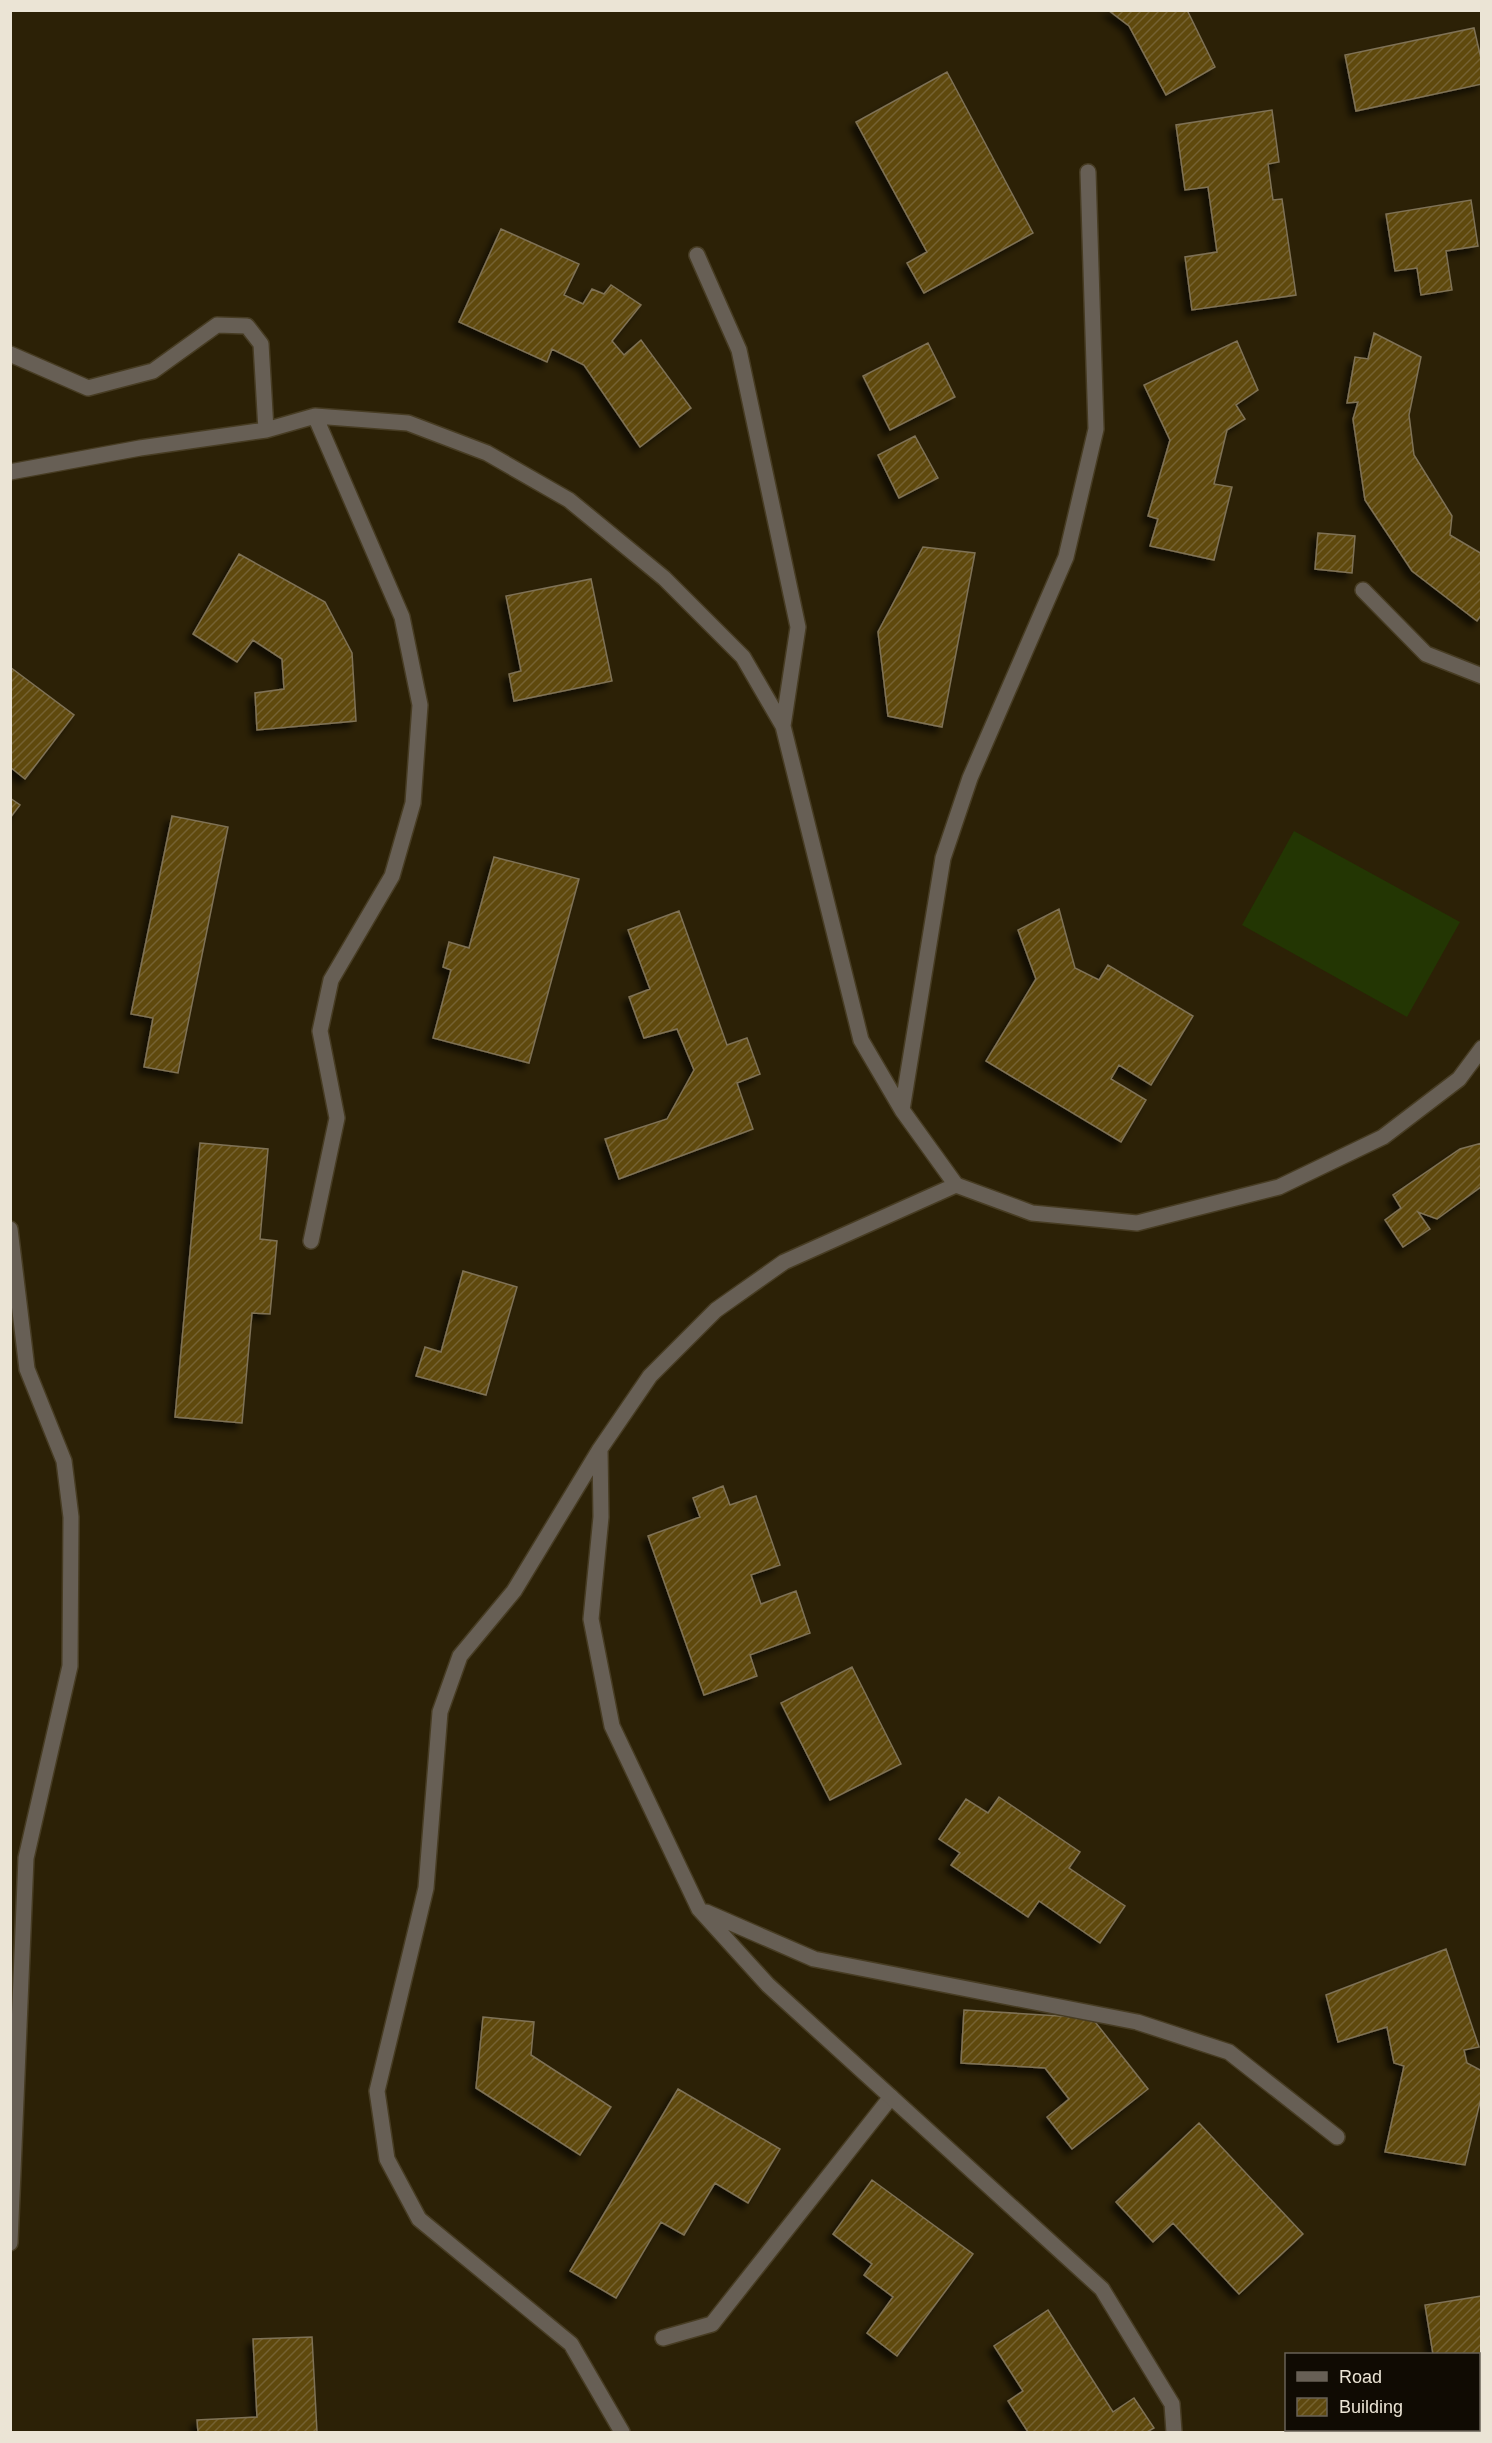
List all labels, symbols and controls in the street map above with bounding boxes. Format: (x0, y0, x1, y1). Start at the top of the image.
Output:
legend (1285, 2353, 1480, 2431)
text: Road (1339, 2367, 1382, 2387)
text: Building (1339, 2397, 1403, 2417)

